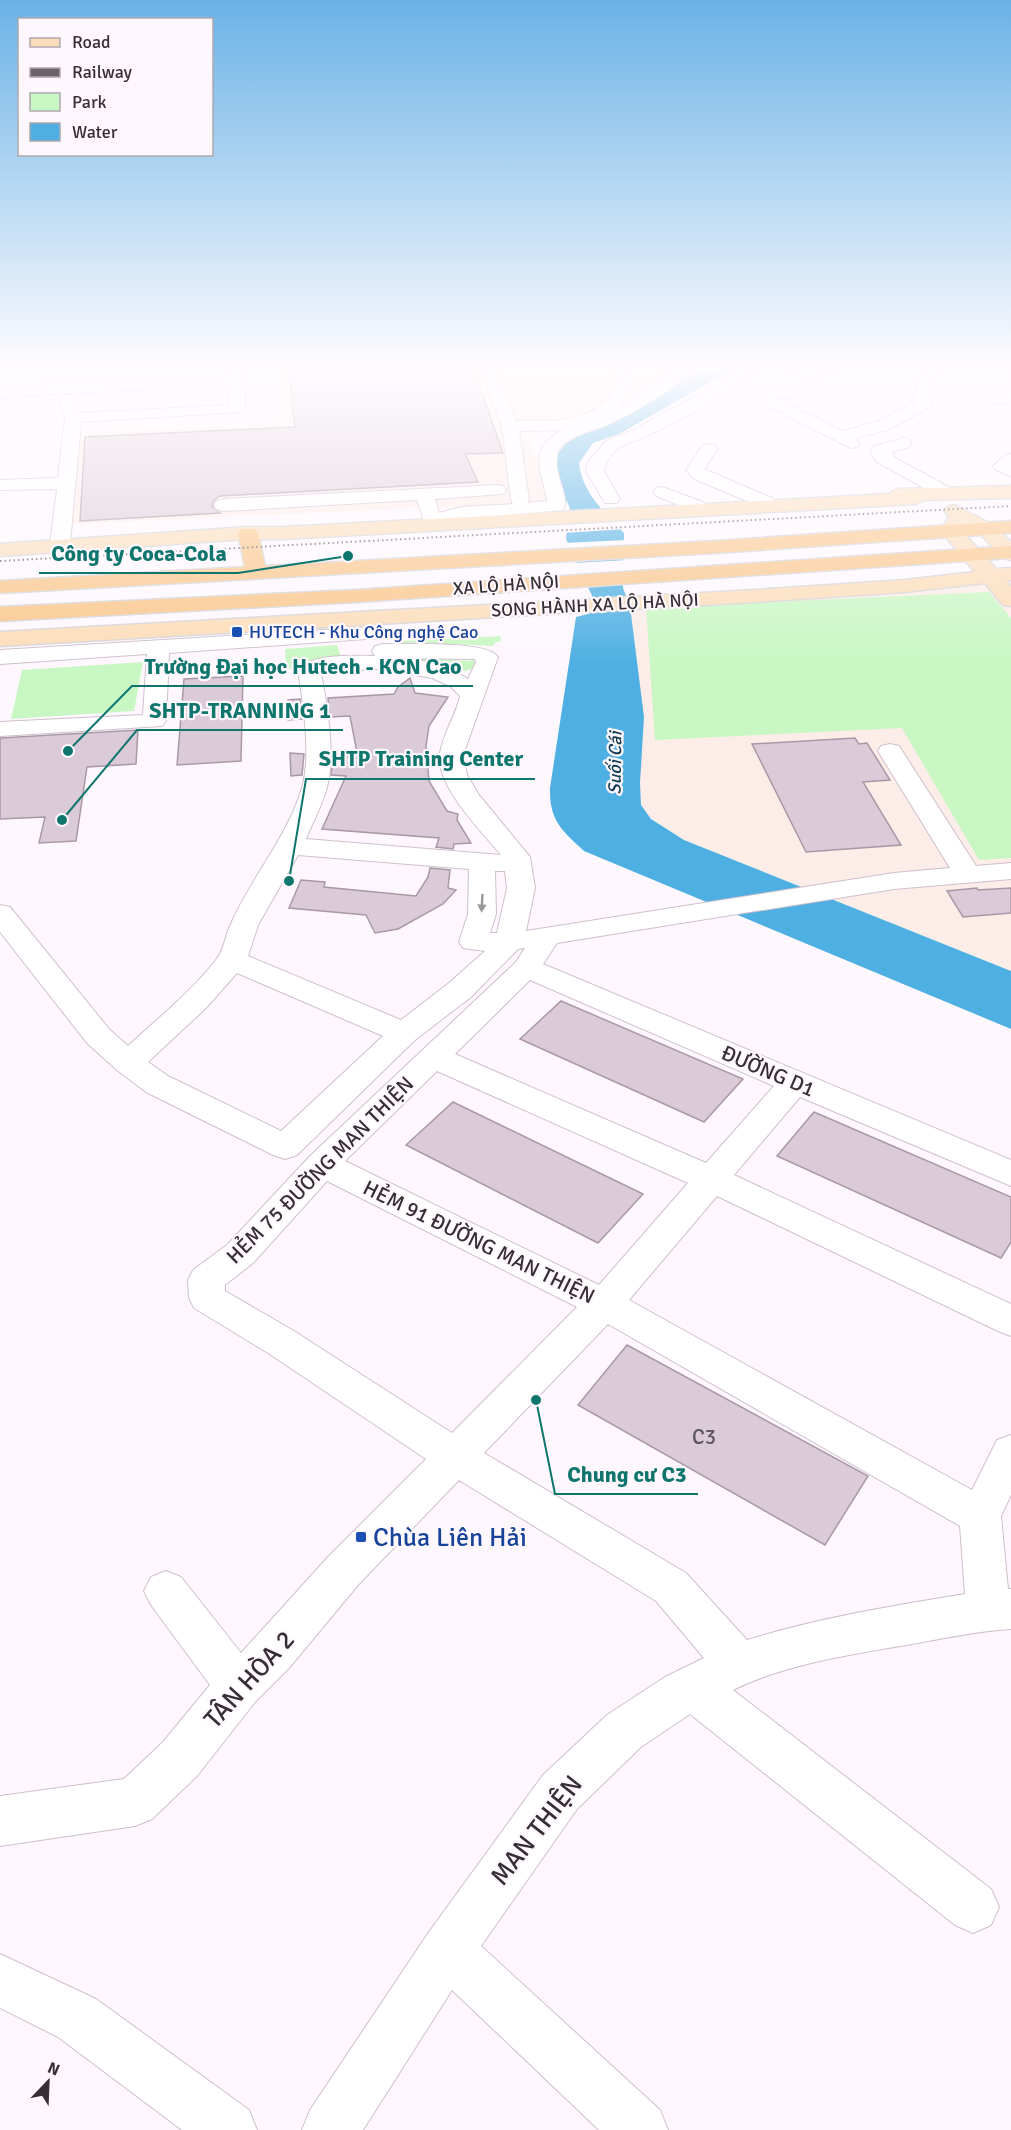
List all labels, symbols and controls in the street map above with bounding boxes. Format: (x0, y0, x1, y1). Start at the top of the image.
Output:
legend (18, 18, 213, 156)
text: Road (72, 31, 111, 53)
text: Railway (72, 61, 133, 83)
text: Park (72, 91, 107, 113)
text: Water (72, 121, 118, 143)
callout: Công ty Coca-Cola (39, 533, 238, 573)
text: Công ty Coca-Cola (51, 540, 227, 567)
street label: XA LỘ HÀ NỘI (452, 570, 560, 600)
street label: SONG HÀNH XA LỘ HÀ NỘI (491, 589, 699, 621)
place label: HUTECH - Khu Công nghệ Cao (249, 621, 478, 643)
marker: HUTECH - Khu Công nghệ Cao (230, 625, 244, 639)
callout: Trường Đại học Hutech - KCN Cao (132, 646, 473, 686)
text: Trường Đại học Hutech - KCN Cao (144, 653, 462, 680)
callout: SHTP-TRANNING 1 (137, 690, 343, 730)
text: SHTP-TRANNING 1 (149, 697, 331, 724)
water label: Suối Cái (603, 729, 627, 795)
callout: SHTP Training Center (306, 739, 535, 779)
text: SHTP Training Center (319, 745, 523, 772)
one-way arrow (478, 894, 487, 913)
street label: ĐƯỜNG D1 (717, 1040, 819, 1102)
street label: HẺM 75 ĐƯỜNG MAN THIỆN (220, 1070, 419, 1269)
street label: HẺM 91 ĐƯỜNG MAN THIỆN (359, 1174, 600, 1309)
house number: C3 (692, 1424, 716, 1450)
callout: Chung cư C3 (555, 1454, 698, 1494)
text: Chung cư C3 (567, 1461, 687, 1488)
place label: Chùa Liên Hải (373, 1522, 527, 1554)
marker: Chùa Liên Hải (354, 1530, 368, 1544)
street label: TÂN HÒA 2 (198, 1624, 302, 1735)
street label: MAN THIỆN (484, 1769, 590, 1892)
north arrow (18, 2052, 78, 2112)
text: N (44, 2058, 63, 2080)

